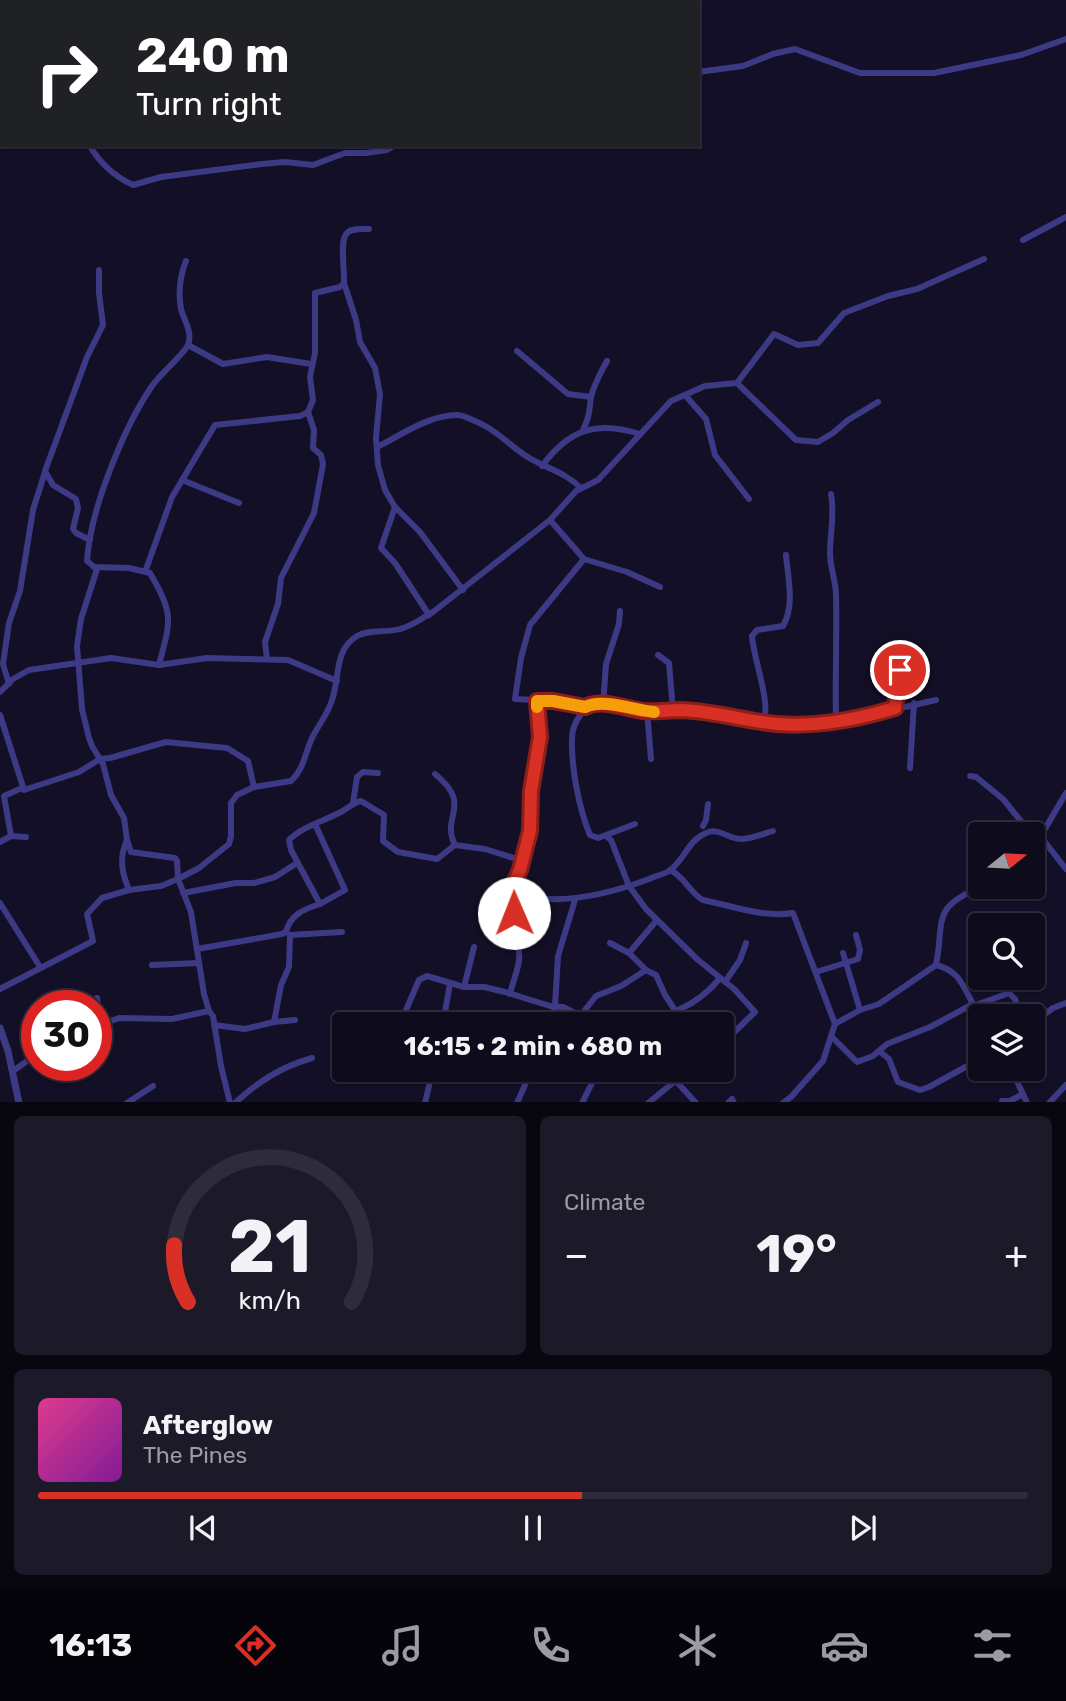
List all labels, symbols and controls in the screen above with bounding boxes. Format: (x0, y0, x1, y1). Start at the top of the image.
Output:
text: 240 m (136, 26, 290, 84)
icon: right (21, 28, 112, 119)
text: Turn right (136, 85, 281, 123)
pin (870, 640, 930, 700)
icon: arrive (881, 651, 919, 689)
north arrow (968, 822, 1045, 900)
map controls (968, 822, 1045, 1081)
position arrow (477, 876, 551, 950)
button: search (968, 913, 1045, 990)
speed limit sign: 30 (21, 990, 112, 1081)
button: layers (968, 1004, 1045, 1081)
text: 16:15 · 2 min · 680 m (404, 1031, 662, 1062)
text: Climate (564, 1188, 645, 1216)
text: 21 (228, 1204, 312, 1290)
text: 19° (756, 1223, 837, 1285)
text: − (564, 1232, 589, 1278)
text: + (1004, 1232, 1028, 1278)
text: km/h (239, 1285, 301, 1314)
text: Afterglow (143, 1410, 273, 1441)
text: The Pines (143, 1441, 247, 1469)
icon: previous (184, 1509, 222, 1547)
icon: pause (514, 1509, 552, 1547)
icon: next (844, 1509, 882, 1547)
icon: directions (231, 1621, 280, 1670)
icon: music (378, 1621, 427, 1670)
icon: phone (526, 1621, 575, 1670)
icon: climate (673, 1621, 722, 1670)
icon: car (820, 1621, 869, 1670)
icon: filters (968, 1621, 1017, 1670)
text: 16:13 (49, 1626, 132, 1664)

